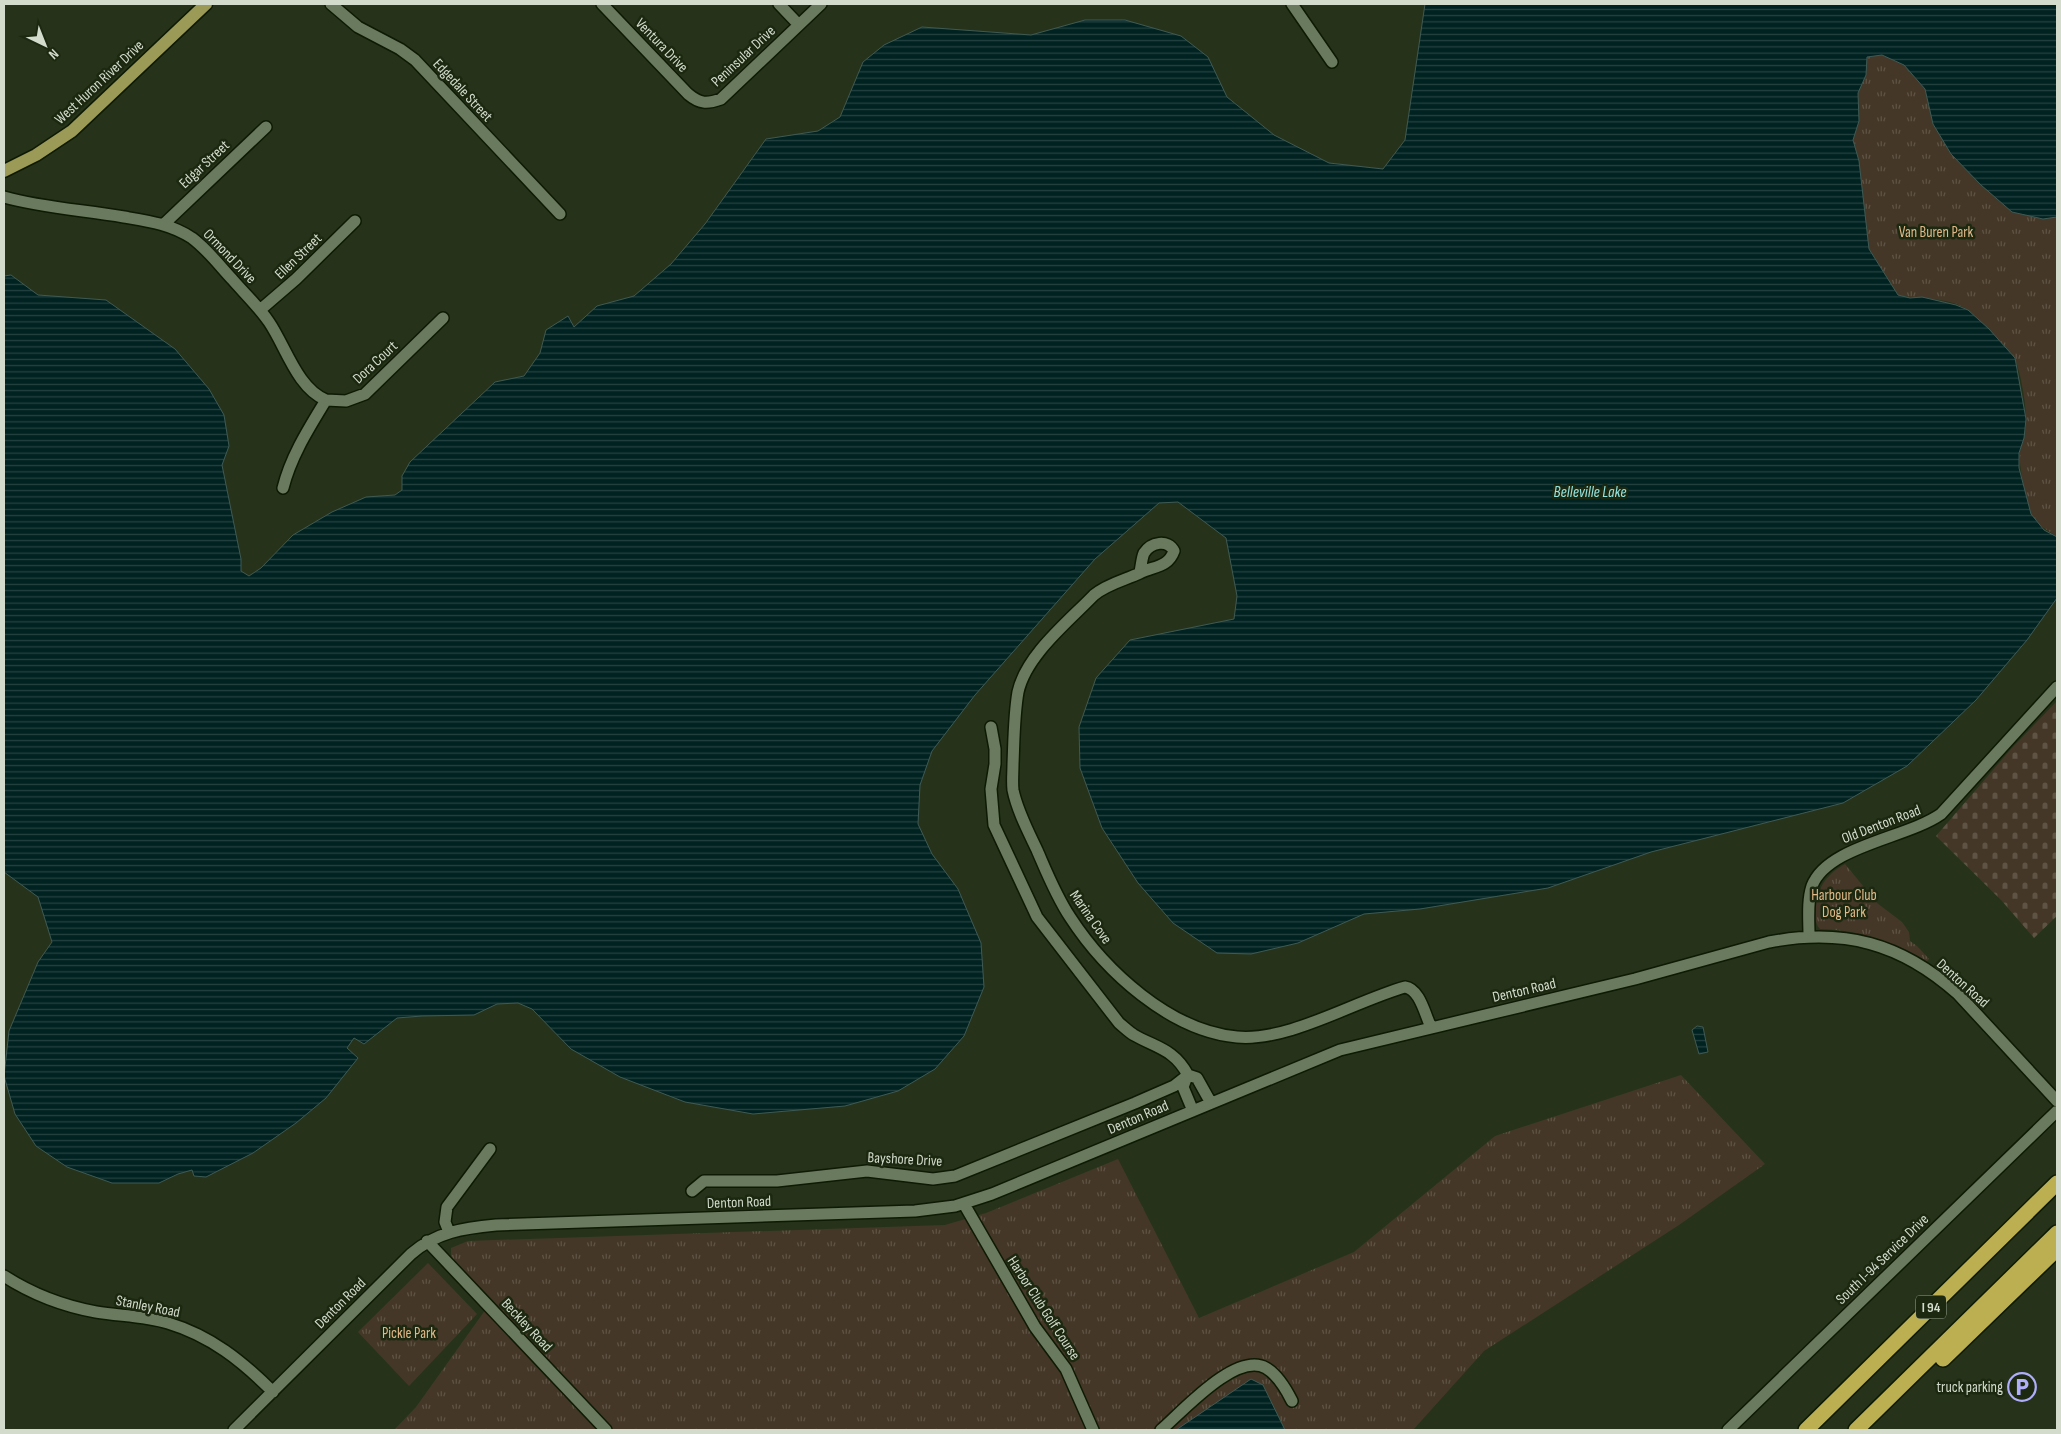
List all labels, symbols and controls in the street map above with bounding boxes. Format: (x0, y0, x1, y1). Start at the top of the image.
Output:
street label: Ventura Drive (631, 14, 692, 76)
north arrow (20, 20, 70, 70)
street label: Peninsular Drive (707, 22, 779, 91)
street label: West Huron River Drive (51, 36, 148, 129)
text: N (45, 45, 62, 63)
street label: Edgedale Street (429, 55, 497, 126)
street label: Edgar Street (175, 136, 234, 193)
park label: Van Buren Park (1899, 223, 1974, 242)
street label: Ormond Drive (199, 225, 260, 288)
street label: Ellen Street (271, 229, 326, 283)
street label: Dora Court (349, 337, 402, 388)
water label: Belleville Lake (1554, 483, 1626, 502)
street label: Old Denton Road (1839, 801, 1923, 848)
park label: Harbour Club Dog Park (1811, 886, 1877, 922)
street label: Marina Cove (1065, 887, 1116, 948)
street label: Denton Road (1932, 955, 1993, 1012)
street label: Denton Road (1491, 974, 1558, 1007)
street label: Denton Road (1105, 1096, 1172, 1139)
street label: Bayshore Drive (867, 1148, 943, 1171)
street label: Denton Road (706, 1192, 772, 1213)
street label: South I-94 Service Drive (1832, 1210, 1933, 1309)
street label: Harbor Club Golf Course (1003, 1253, 1084, 1364)
street label: Denton Road (311, 1274, 370, 1333)
street label: Stanley Road (114, 1291, 182, 1322)
street label: Beckley Road (497, 1295, 556, 1356)
road number: I 94 (1916, 1295, 1946, 1318)
park label: Pickle Park (382, 1324, 436, 1343)
parking icon: truck parking (2007, 1372, 2037, 1402)
place label: truck parking (1937, 1378, 2003, 1397)

